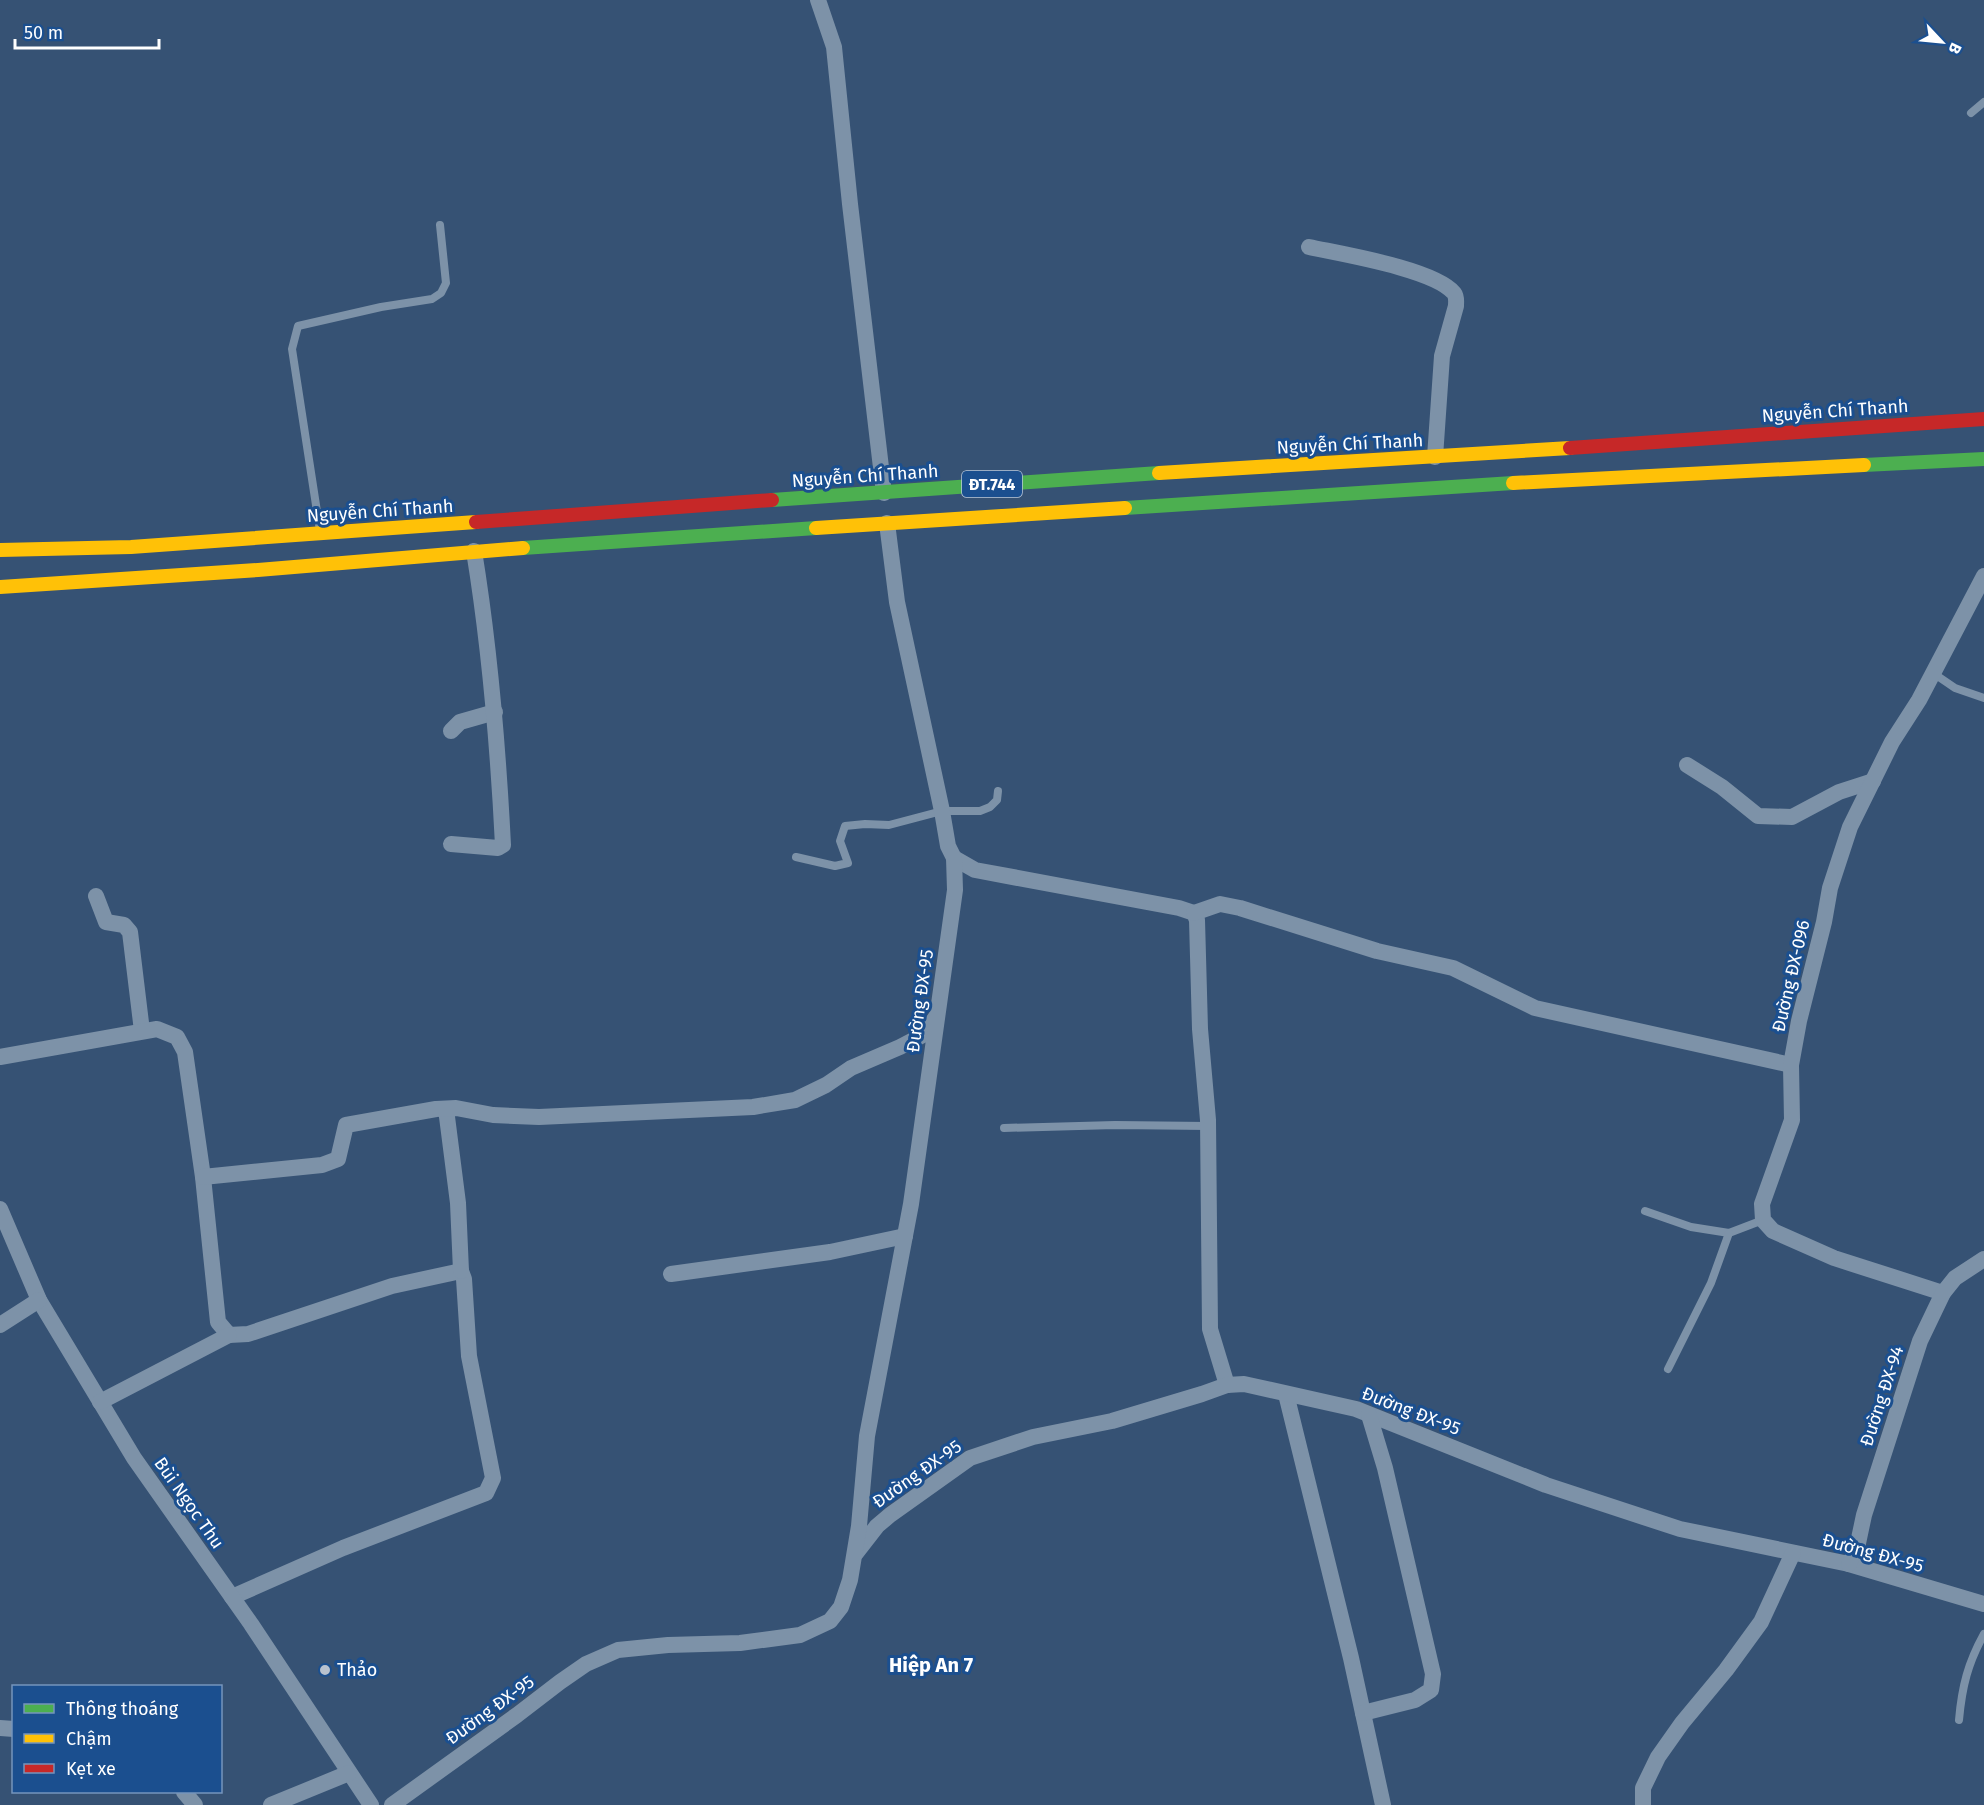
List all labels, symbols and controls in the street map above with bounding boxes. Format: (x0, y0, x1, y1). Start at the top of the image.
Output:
scale bar (15, 12, 159, 50)
north arrow (1912, 12, 1972, 72)
text: 50 m (24, 22, 63, 44)
text: B (1944, 40, 1966, 57)
street label: Nguyễn Chí Thanh (1761, 394, 1909, 427)
street label: Nguyễn Chí Thanh (1276, 428, 1424, 459)
street label: Nguyễn Chí Thanh (791, 459, 939, 492)
road number: ĐT.744 (962, 471, 1022, 497)
street label: Nguyễn Chí Thanh (306, 494, 454, 527)
street label: Đường ĐX-096 (1767, 918, 1815, 1034)
street label: Đường ĐX-95 (902, 948, 938, 1054)
street label: Đường ĐX-94 (1855, 1343, 1909, 1449)
street label: Đường ĐX-95 (1359, 1382, 1463, 1440)
street label: Đường ĐX-95 (868, 1435, 966, 1513)
street label: Bùi Ngọc Thu (149, 1453, 229, 1553)
street label: Đường ĐX-95 (1820, 1529, 1926, 1577)
district label: Hiệp An 7 (889, 1653, 973, 1677)
place label: Thảo (337, 1659, 377, 1681)
marker: Thảo (318, 1663, 332, 1677)
street label: Đường ĐX-95 (442, 1671, 538, 1749)
legend (12, 1685, 222, 1793)
text: Thông thoáng (66, 1698, 179, 1720)
text: Chậm (66, 1728, 112, 1750)
text: Kẹt xe (66, 1758, 116, 1780)

